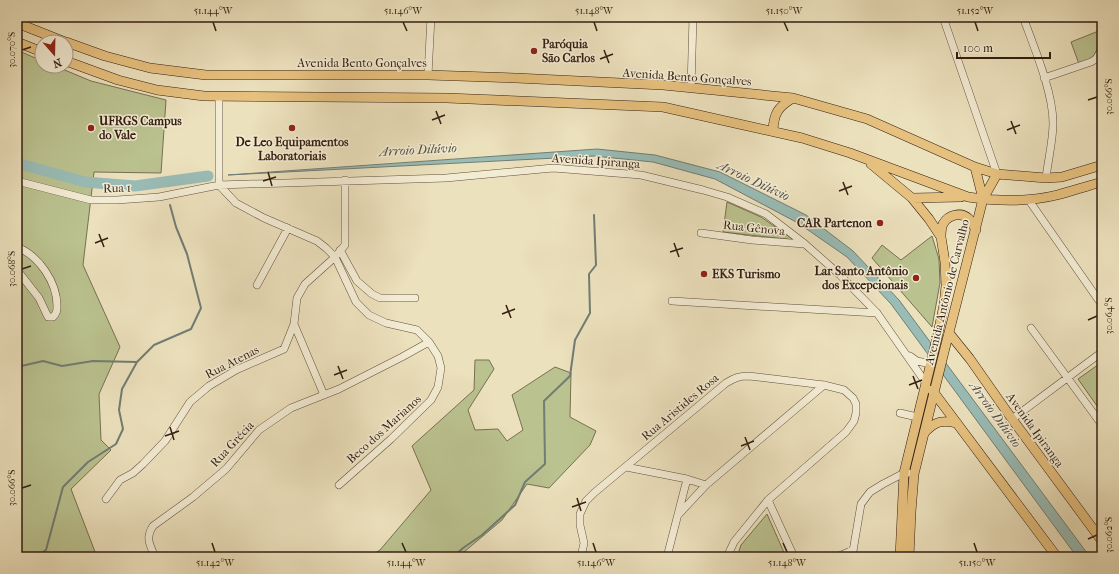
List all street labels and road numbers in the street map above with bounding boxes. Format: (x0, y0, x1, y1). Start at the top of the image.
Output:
street label: Avenida Bento Gonçalves (296, 56, 427, 71)
street label: Avenida Bento Gonçalves (621, 65, 753, 90)
street label: Avenida Ipiranga (550, 151, 641, 171)
street label: Rua 1 (103, 181, 131, 195)
street label: Rua Gênova (722, 218, 786, 238)
street label: Avenida Antônio de Carvalho (922, 218, 972, 367)
street label: Rua Atenas (203, 342, 262, 381)
street label: Rua Aristides Rosa (639, 370, 722, 443)
street label: Avenida Ipiranga (1003, 389, 1067, 470)
street label: Beco dos Marianos (344, 391, 425, 466)
street label: Rua Grécia (207, 418, 257, 470)

